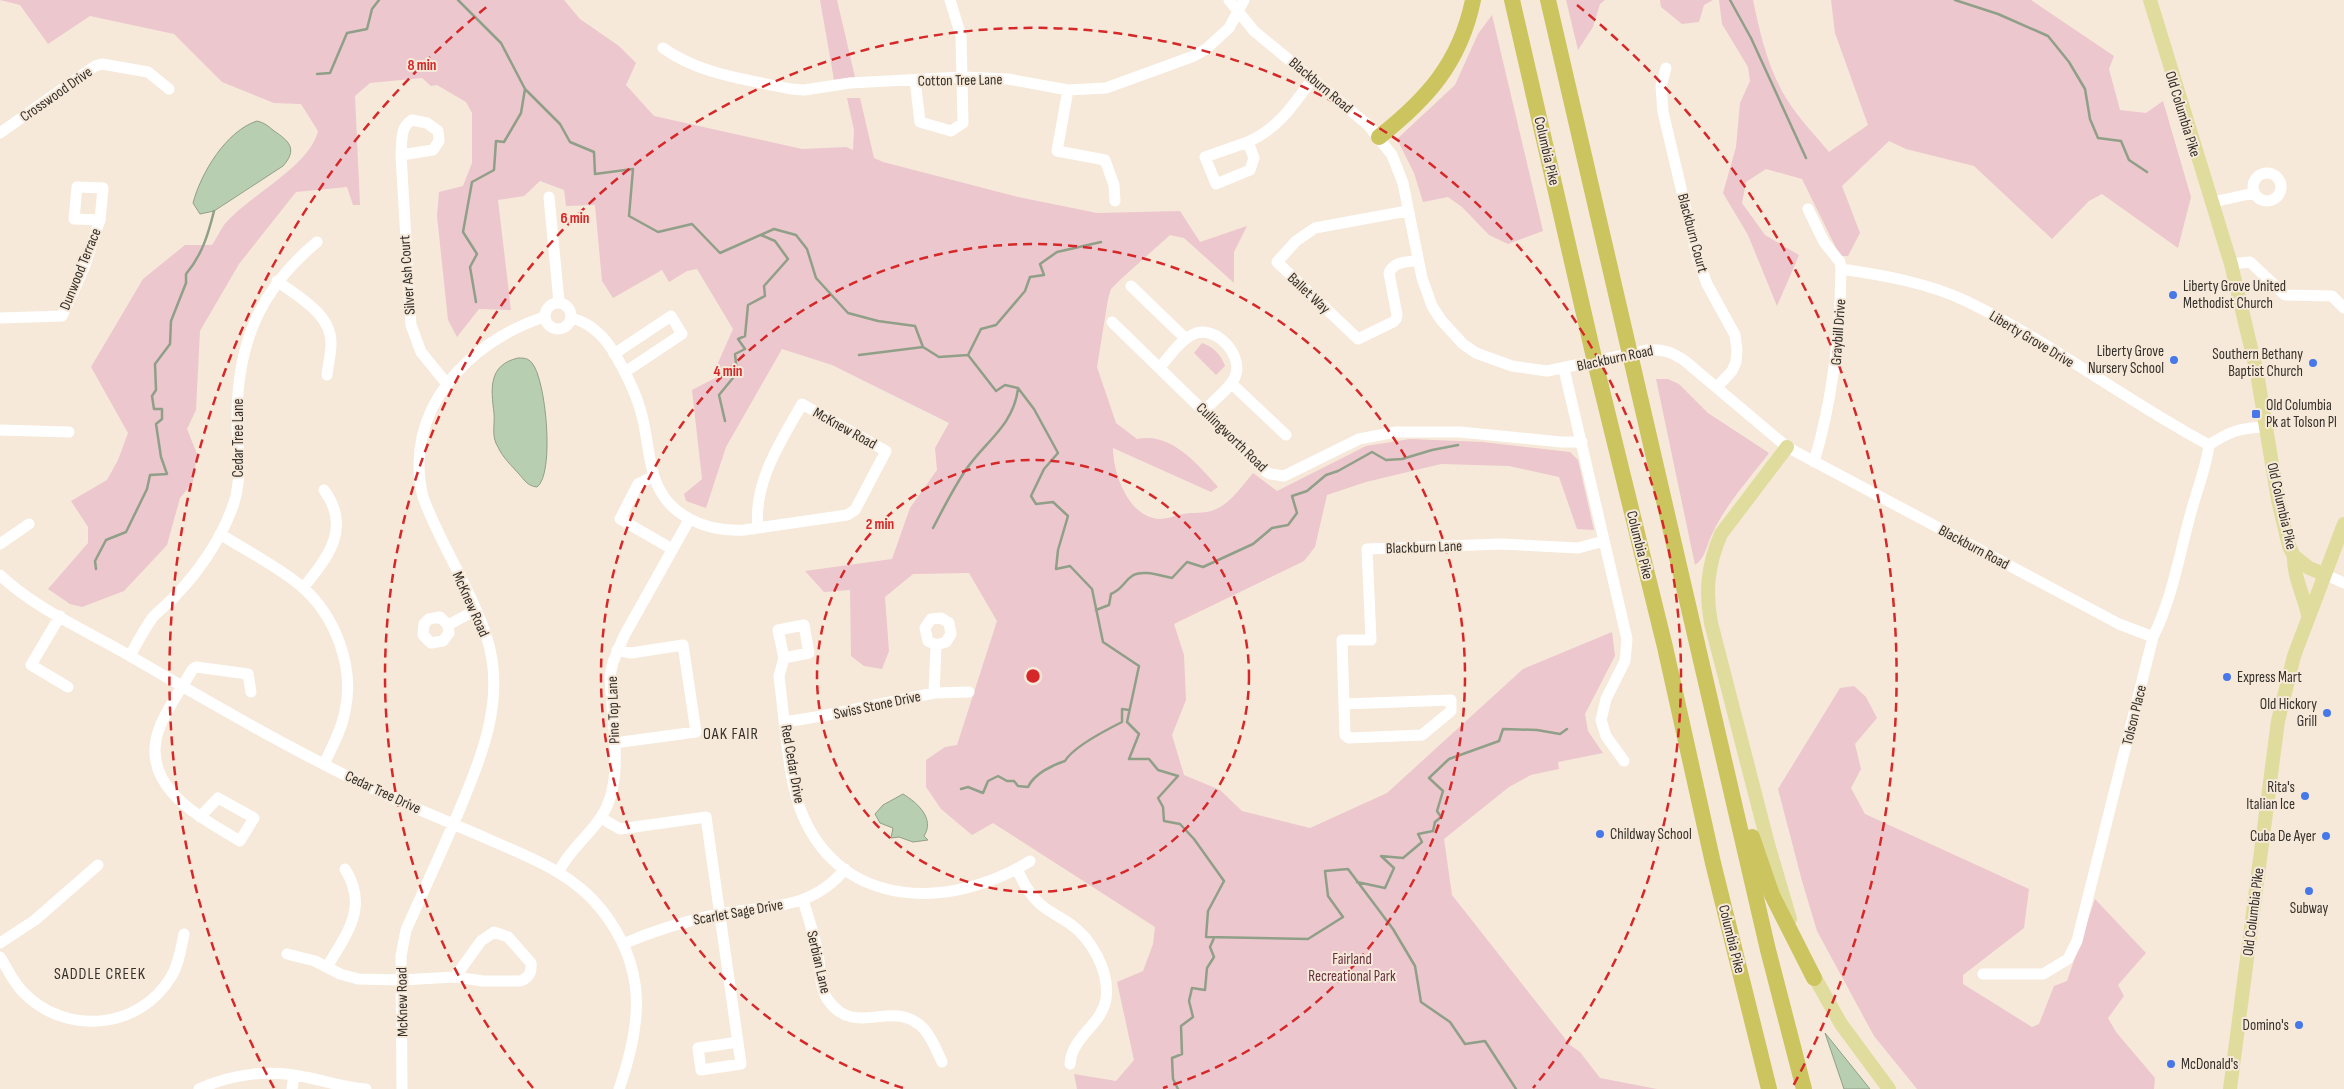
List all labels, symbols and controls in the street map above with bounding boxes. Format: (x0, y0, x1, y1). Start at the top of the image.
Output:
street label: Blackburn Road (1285, 53, 1356, 118)
text: 8 min (407, 56, 437, 75)
street label: Crosswood Drive (17, 63, 96, 126)
street label: Old Columbia Pike (2160, 69, 2205, 159)
street label: Cotton Tree Lane (918, 70, 1003, 91)
street label: Columbia Pike (1529, 115, 1564, 187)
street label: Blackburn Court (1673, 191, 1712, 275)
text: 6 min (560, 209, 590, 228)
street label: Dunwood Terrace (55, 225, 106, 313)
street label: Silver Ash Court (395, 234, 420, 315)
street label: Ballet Way (1283, 269, 1334, 318)
place label: Liberty Grove United Methodist Church (2183, 277, 2286, 313)
marker: Liberty Grove United Methodist Church (2167, 289, 2179, 301)
street label: Graybill Drive (1827, 298, 1850, 366)
street label: Liberty Grove Drive (1986, 307, 2078, 372)
street label: Blackburn Road (1575, 341, 1655, 376)
place label: Liberty Grove Nursery School (2088, 342, 2164, 378)
place label: Southern Bethany Baptist Church (2212, 345, 2303, 381)
marker: Liberty Grove Nursery School (2168, 354, 2180, 366)
marker: Southern Bethany Baptist Church (2307, 357, 2319, 369)
text: 4 min (714, 362, 742, 381)
place label: Old Columbia Pk at Tolson Pl (2266, 396, 2337, 432)
street label: Cedar Tree Lane (229, 398, 248, 478)
street label: Cullingworth Road (1192, 399, 1271, 476)
street label: McKnew Road (810, 403, 880, 454)
marker: Old Columbia Pk at Tolson Pl (2250, 408, 2262, 420)
street label: Old Columbia Pike (2262, 461, 2301, 551)
street label: Columbia Pike (1622, 509, 1657, 581)
text: 2 min (866, 515, 894, 534)
street label: Blackburn Road (1935, 521, 2012, 574)
street label: Blackburn Lane (1386, 537, 1463, 558)
street label: McKnew Road (448, 568, 493, 640)
centre of rings (1024, 667, 1042, 685)
place label: Express Mart (2237, 668, 2302, 687)
marker: Express Mart (2221, 671, 2233, 683)
street label: Pine Top Lane (603, 676, 624, 744)
street label: Tolson Place (2118, 683, 2151, 747)
street label: Swiss Stone Drive (832, 687, 922, 724)
place label: Old Hickory Grill (2260, 695, 2317, 731)
marker: Old Hickory Grill (2321, 707, 2333, 719)
street label: Red Cedar Drive (776, 723, 809, 805)
district label: OAK FAIR (703, 725, 759, 744)
street label: Cedar Tree Drive (342, 767, 424, 818)
place label: Rita's Italian Ice (2246, 778, 2295, 814)
marker: Rita's Italian Ice (2299, 790, 2311, 802)
place label: Childway School (1610, 825, 1692, 844)
place label: Cuba De Ayer (2250, 827, 2317, 846)
marker: Childway School (1594, 828, 1606, 840)
marker: Cuba De Ayer (2320, 830, 2332, 842)
street label: Old Columbia Pike (2239, 867, 2268, 957)
marker: Subway (2303, 885, 2315, 897)
street label: Scarlet Sage Drive (692, 895, 784, 930)
place label: Subway (2290, 899, 2328, 918)
street label: Columbia Pike (1714, 903, 1749, 975)
street label: Serbian Lane (802, 929, 835, 995)
park label: Fairland Recreational Park (1308, 950, 1396, 986)
district label: SADDLE CREEK (54, 965, 146, 984)
street label: McKnew Road (392, 967, 413, 1037)
place label: Domino's (2243, 1016, 2289, 1035)
marker: Domino's (2293, 1019, 2305, 1031)
place label: McDonald's (2181, 1055, 2239, 1074)
marker: McDonald's (2165, 1058, 2177, 1070)

